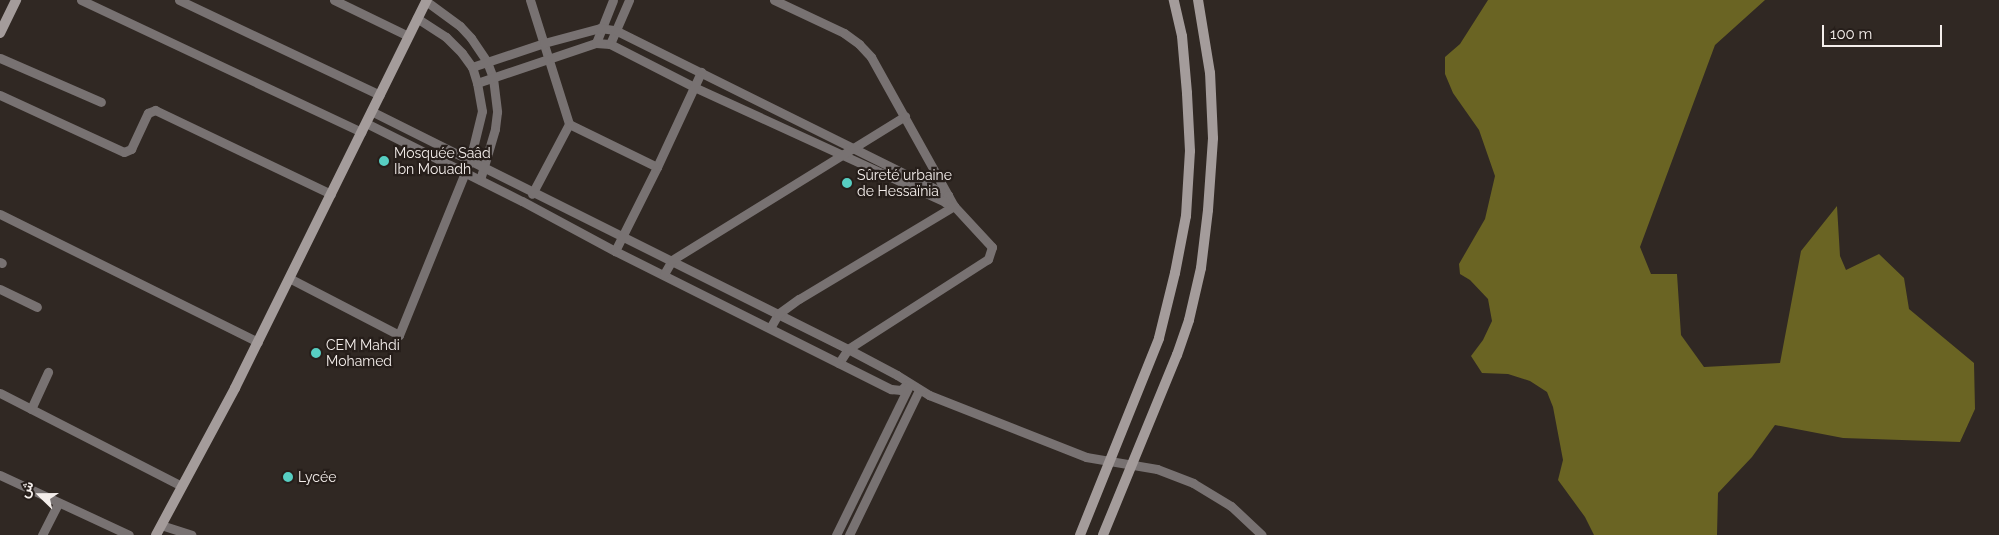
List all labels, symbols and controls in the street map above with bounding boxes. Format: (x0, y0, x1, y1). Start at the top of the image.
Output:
scale bar (1824, 15, 1944, 47)
text: 100 m (1830, 25, 1872, 43)
place label: Mosquée Saâd Ibn Mouadh (394, 145, 491, 178)
marker: Mosquée Saâd Ibn Mouadh (378, 155, 390, 167)
place label: Sûreté urbaine de Hessaïnia (857, 167, 952, 200)
marker: Sûreté urbaine de Hessaïnia (841, 177, 853, 189)
place label: CEM Mahdi Mohamed (326, 337, 400, 370)
marker: CEM Mahdi Mohamed (310, 347, 322, 359)
place label: Lycée (298, 469, 336, 485)
north arrow (15, 470, 65, 520)
marker: Lycée (282, 471, 294, 483)
text: ش (16, 479, 37, 500)

